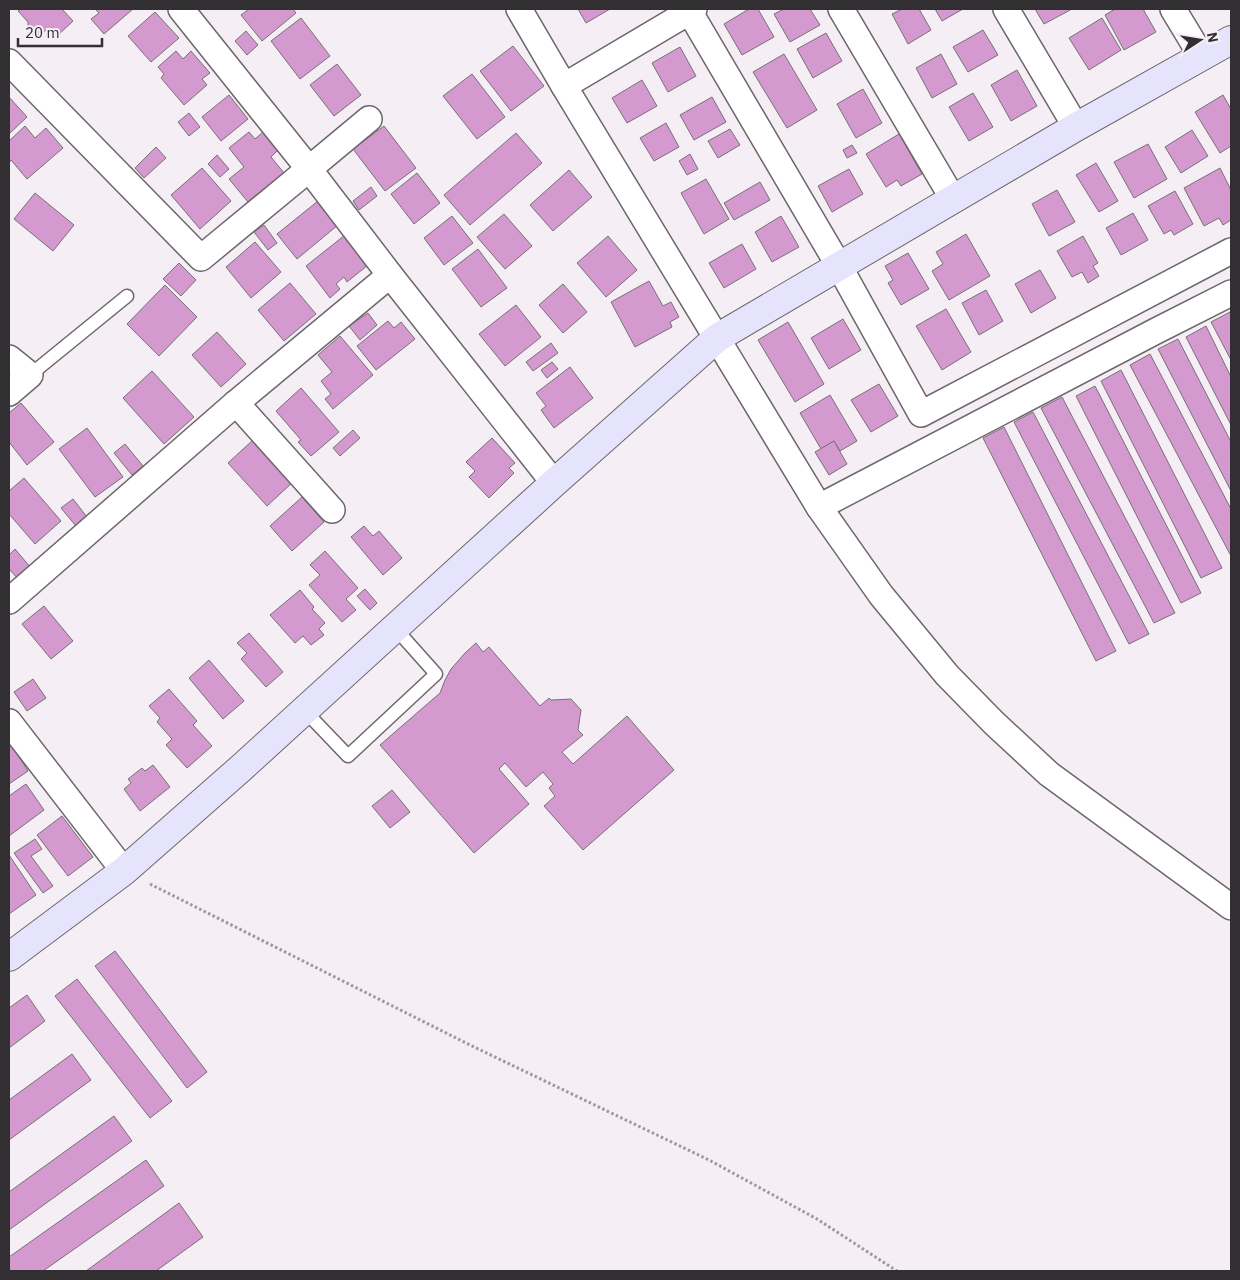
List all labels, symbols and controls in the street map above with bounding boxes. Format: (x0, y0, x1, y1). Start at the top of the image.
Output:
scale bar (18, 15, 101, 47)
north arrow (1175, 15, 1225, 65)
text: 20 m (25, 23, 60, 42)
text: N (1203, 30, 1223, 44)

